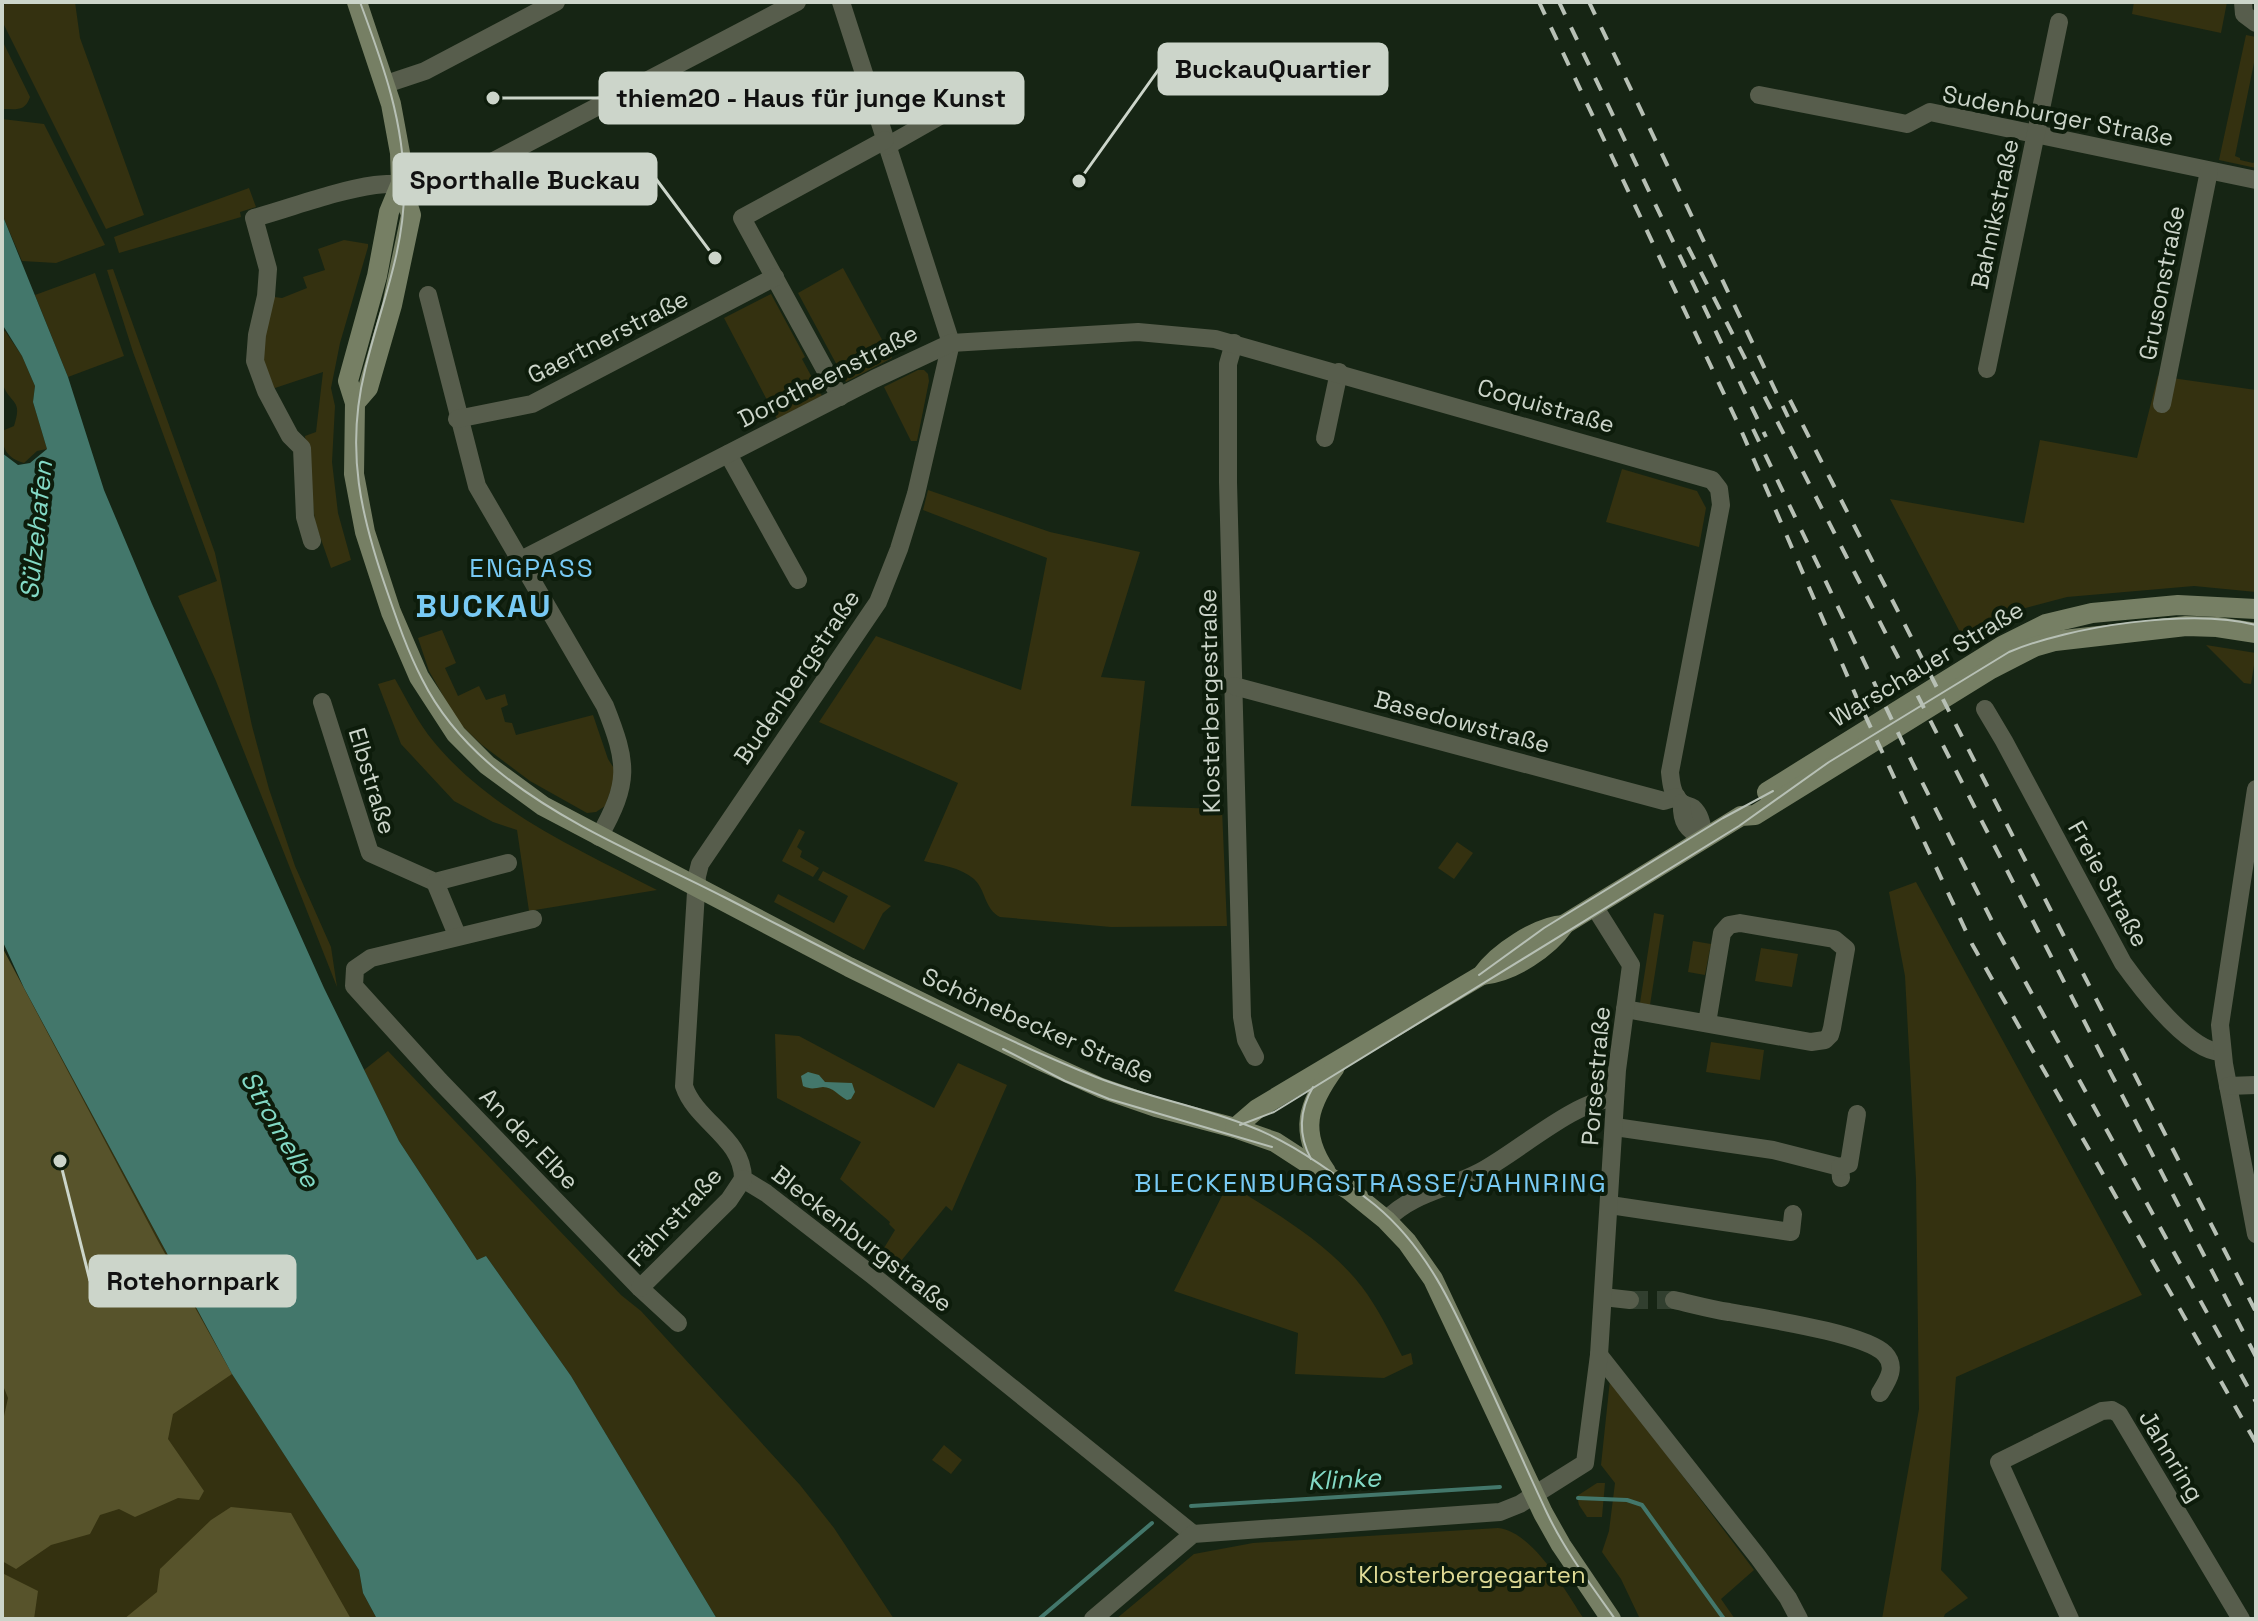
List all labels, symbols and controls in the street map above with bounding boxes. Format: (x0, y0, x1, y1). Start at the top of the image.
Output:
callout: BuckauQuartier (1159, 44, 1387, 94)
text: BuckauQuartier (1175, 52, 1371, 86)
callout: thiem20 - Haus für junge Kunst (600, 73, 1023, 123)
street label: Sudenburger Straße (1940, 78, 2176, 153)
text: thiem20 - Haus für junge Kunst (616, 81, 1006, 115)
street label: Bahnikstraße (1963, 136, 2026, 292)
callout: Sporthalle Buckau (394, 154, 656, 204)
text: Sporthalle Buckau (410, 163, 640, 197)
street label: Grusonstraße (2131, 203, 2192, 363)
street label: Gaertnerstraße (522, 283, 693, 390)
street label: Dorotheenstraße (733, 317, 923, 434)
street label: Coquistraße (1474, 371, 1618, 440)
water label: Sülzehafen (12, 458, 60, 601)
district label: ENGPASS (469, 551, 595, 585)
street label: Budenbergstraße (727, 584, 866, 770)
district label: BUCKAU (416, 586, 552, 626)
street label: Klosterbergestraße (1192, 588, 1227, 814)
street label: Warschauer Straße (1824, 594, 2029, 734)
street label: Basedowstraße (1371, 683, 1553, 760)
street label: Elbstraße (342, 724, 403, 838)
street label: Freie Straße (2061, 815, 2156, 952)
street label: Schönebecker Straße (917, 960, 1159, 1091)
street label: Porsestraße (1574, 1005, 1617, 1147)
water label: Stromelbe (233, 1064, 328, 1195)
street label: An der Elbe (473, 1081, 586, 1196)
street label: Bleckenburgstraße (766, 1158, 959, 1319)
street label: Fährstraße (621, 1160, 729, 1273)
district label: BLECKENBURGSTRASSE/JAHNRING (1134, 1166, 1608, 1200)
callout: Rotehornpark (90, 1256, 295, 1306)
text: Rotehornpark (106, 1264, 280, 1298)
street label: Jahnring (2132, 1404, 2211, 1507)
water label: Klinke (1307, 1460, 1383, 1498)
park label: Klosterbergegarten (1358, 1559, 1586, 1590)

